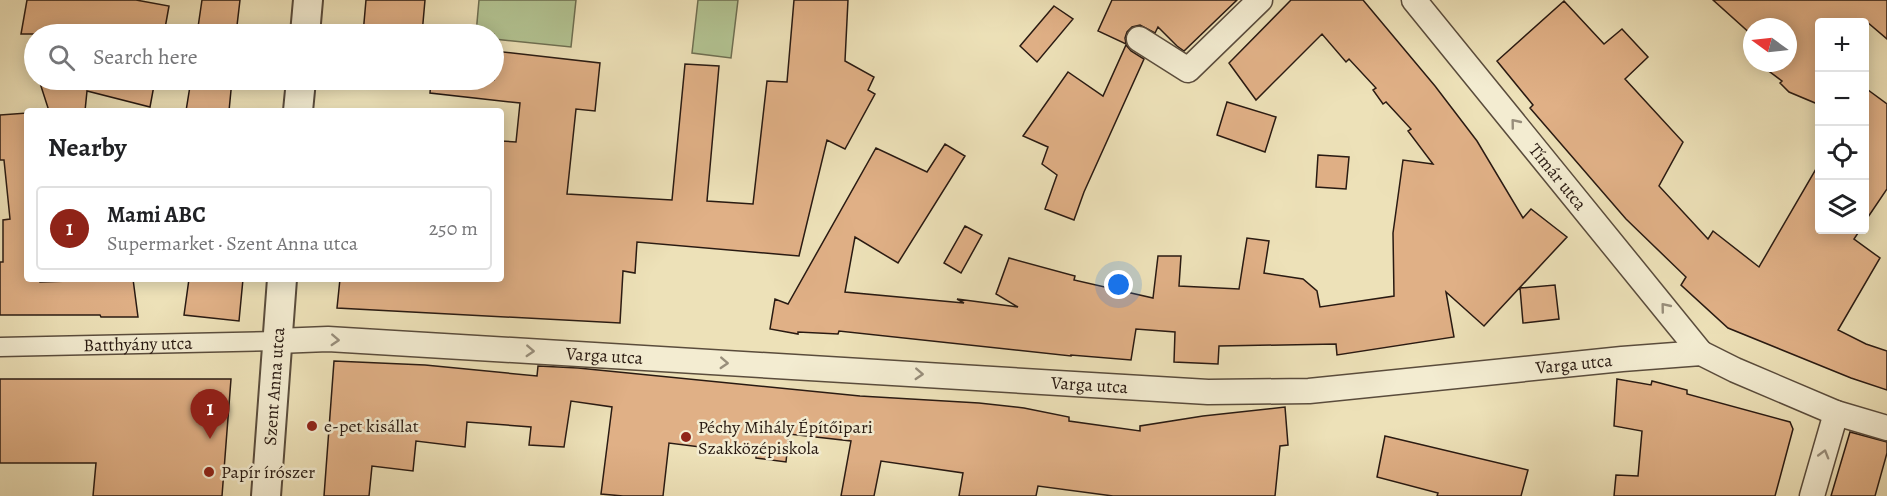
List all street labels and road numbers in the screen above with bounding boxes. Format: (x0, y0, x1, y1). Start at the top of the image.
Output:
street label: Tímár utca (1523, 138, 1593, 216)
street label: Szent Anna utca (258, 326, 290, 446)
street label: Batthyány utca (83, 331, 193, 357)
street label: Varga utca (564, 341, 644, 370)
street label: Varga utca (1533, 348, 1614, 380)
street label: Varga utca (1049, 371, 1129, 399)

